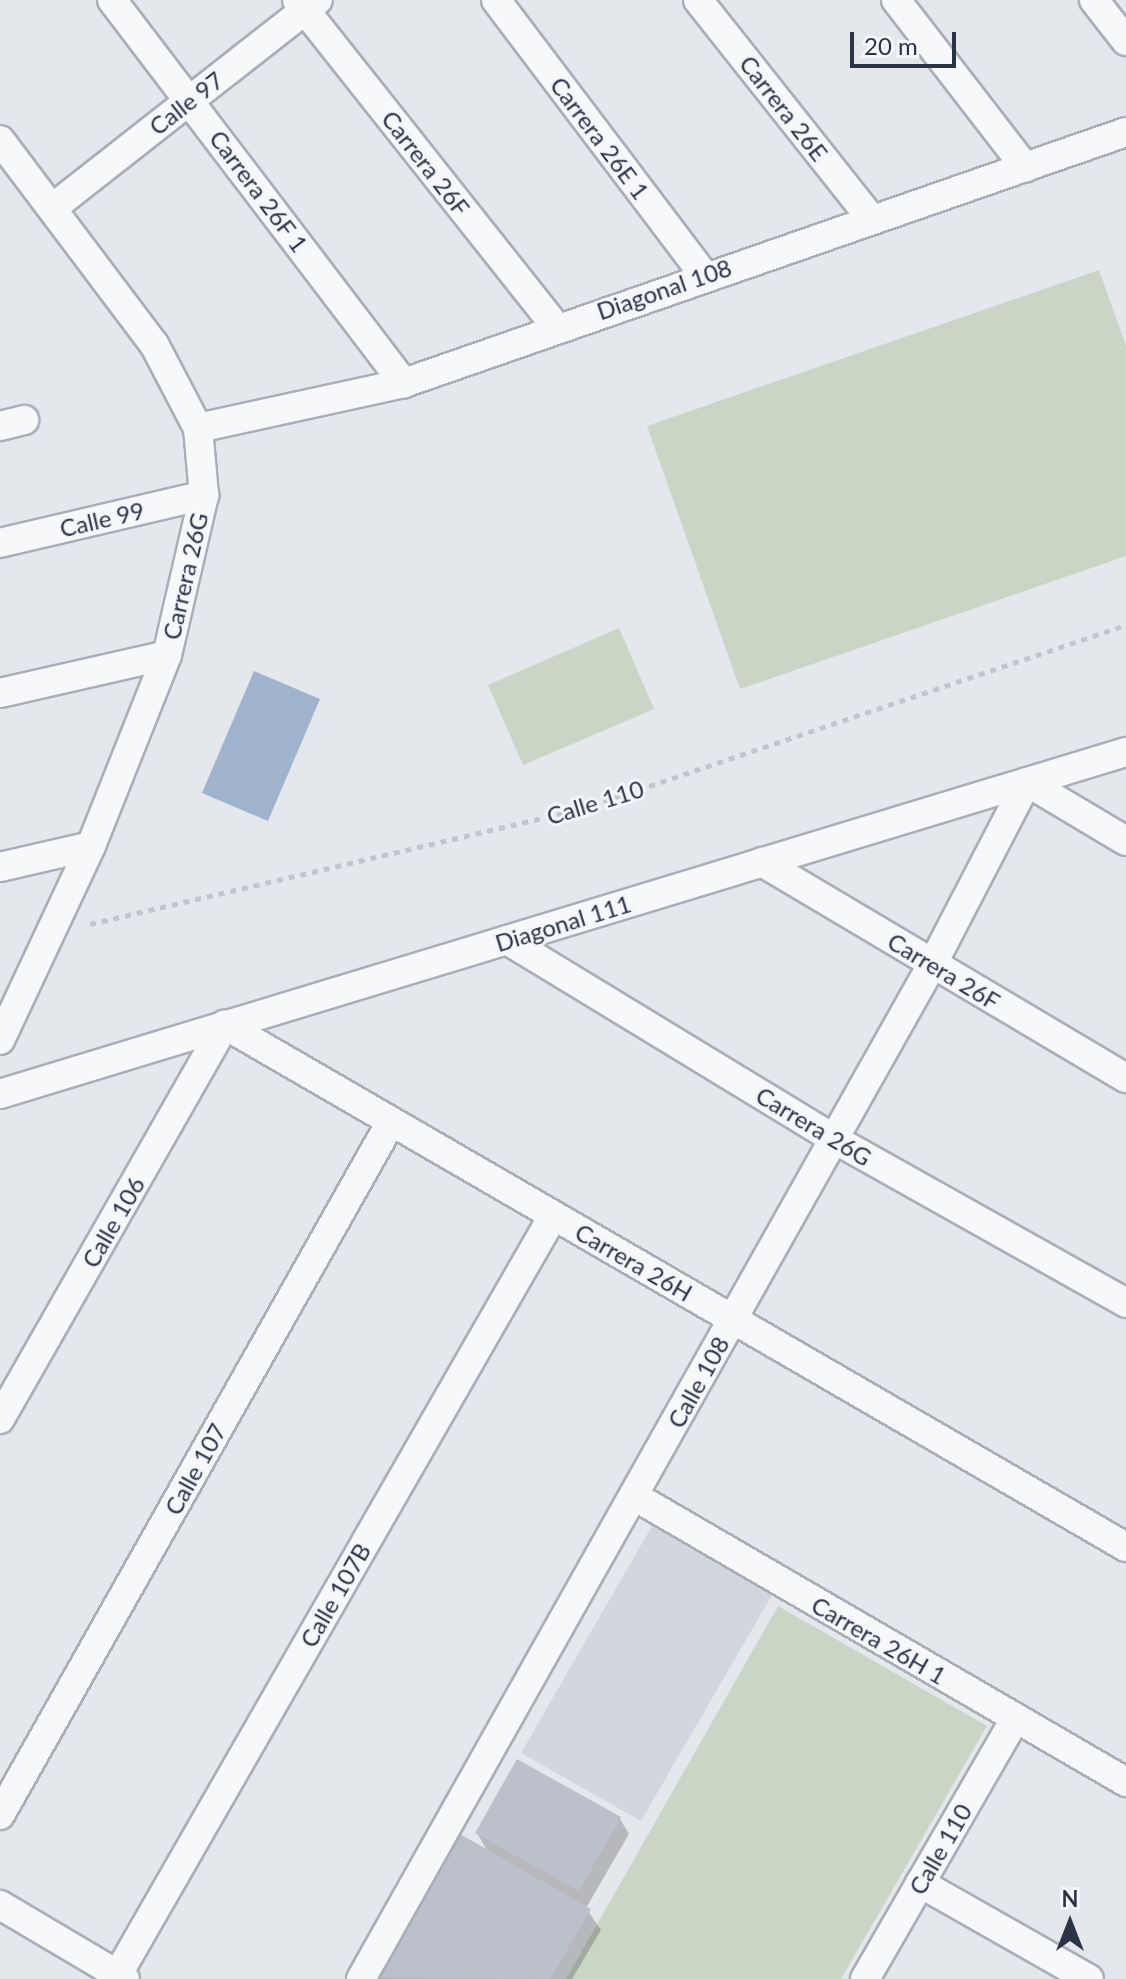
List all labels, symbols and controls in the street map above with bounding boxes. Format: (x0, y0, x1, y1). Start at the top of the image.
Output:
scale bar (854, 16, 960, 66)
text: 20 m (864, 31, 918, 60)
street label: Carrera 26E (734, 50, 834, 166)
street label: Calle 97 (143, 65, 229, 141)
street label: Carrera 26E 1 (545, 71, 655, 205)
street label: Carrera 26F (376, 105, 476, 221)
street label: Carrera 26F 1 (204, 124, 314, 258)
street label: Diagonal 108 (593, 253, 735, 325)
street label: Calle 99 (57, 495, 147, 543)
street label: Carrera 26G (156, 510, 214, 642)
street label: Calle 110 (543, 774, 647, 830)
street label: Diagonal 111 (492, 889, 634, 957)
street label: Carrera 26F (883, 926, 1005, 1016)
street label: Carrera 26G (751, 1080, 877, 1172)
street label: Calle 106 (76, 1172, 150, 1272)
street label: Carrera 26H (570, 1217, 698, 1307)
street label: Calle 108 (661, 1331, 735, 1433)
street label: Calle 107 (158, 1418, 232, 1520)
street label: Calle 107B (294, 1538, 376, 1652)
street label: Carrera 26H 1 (807, 1590, 951, 1690)
street label: Calle 110 (903, 1799, 977, 1899)
north arrow (1030, 1883, 1110, 1963)
text: N (1062, 1885, 1078, 1912)

